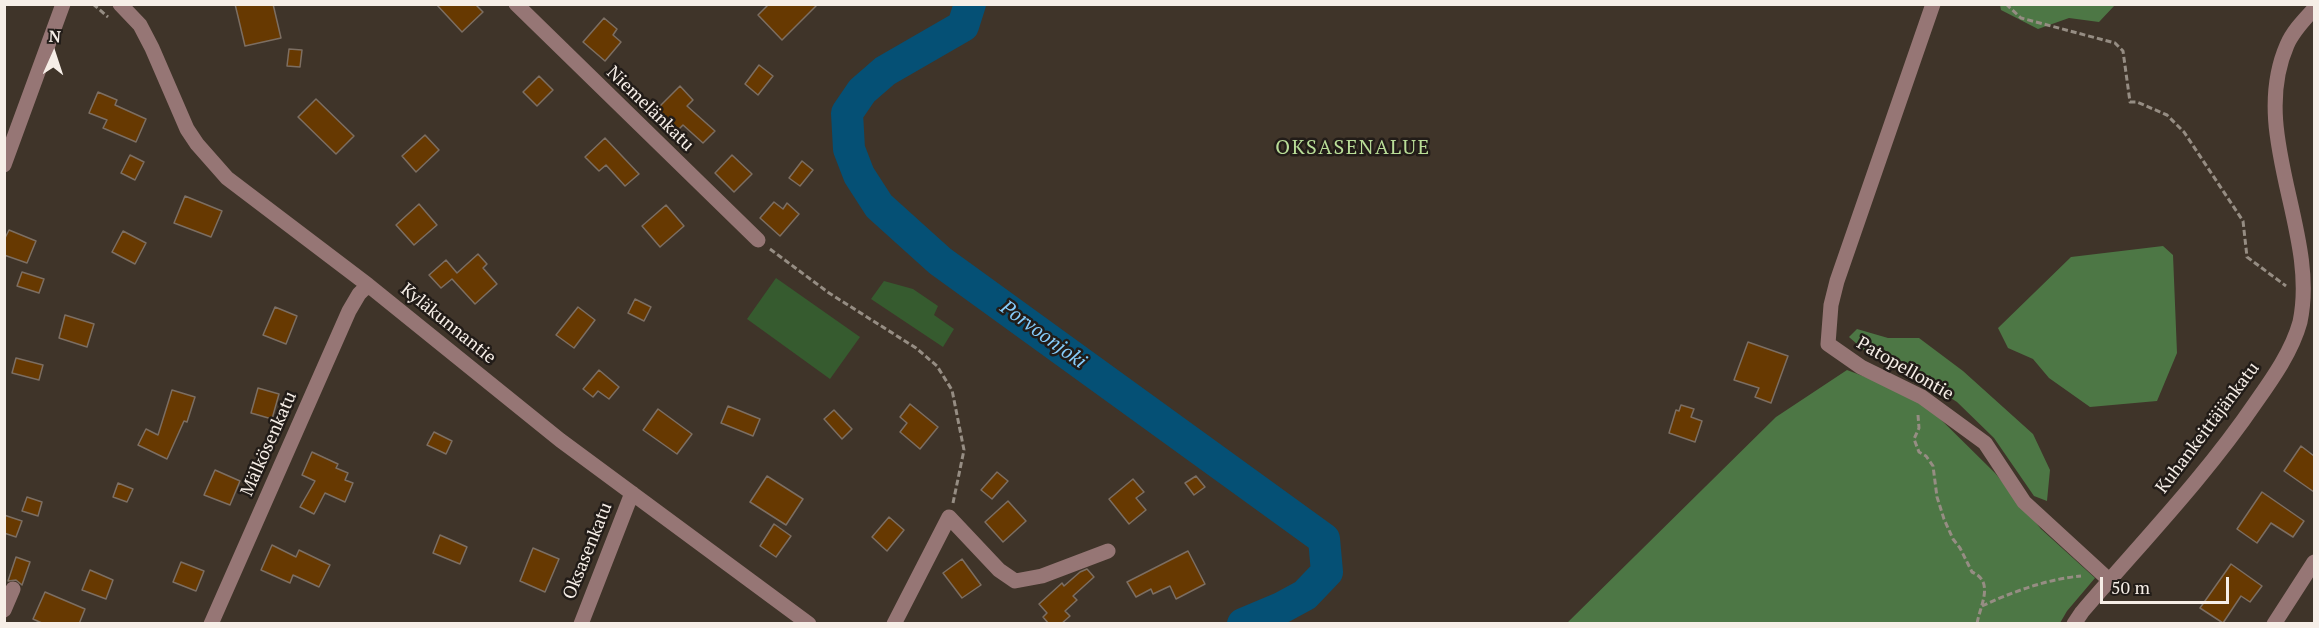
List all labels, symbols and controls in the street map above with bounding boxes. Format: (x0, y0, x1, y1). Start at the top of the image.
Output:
north arrow (24, 24, 84, 84)
text: N (48, 25, 62, 47)
street label: Niemelänkatu (602, 62, 698, 156)
district label: OKSASENALUE (1275, 136, 1431, 160)
street label: Kyläkunnantie (396, 279, 500, 369)
water label: Porvoonjoki (995, 296, 1091, 374)
street label: Patopellontie (1853, 333, 1957, 405)
street label: Kuhankeittäjänkatu (2152, 358, 2264, 498)
street label: Mälkösenkatu (236, 388, 302, 500)
street label: Oksasenkatu (559, 499, 617, 603)
scale bar (2103, 565, 2232, 603)
text: 50 m (2111, 575, 2150, 599)

